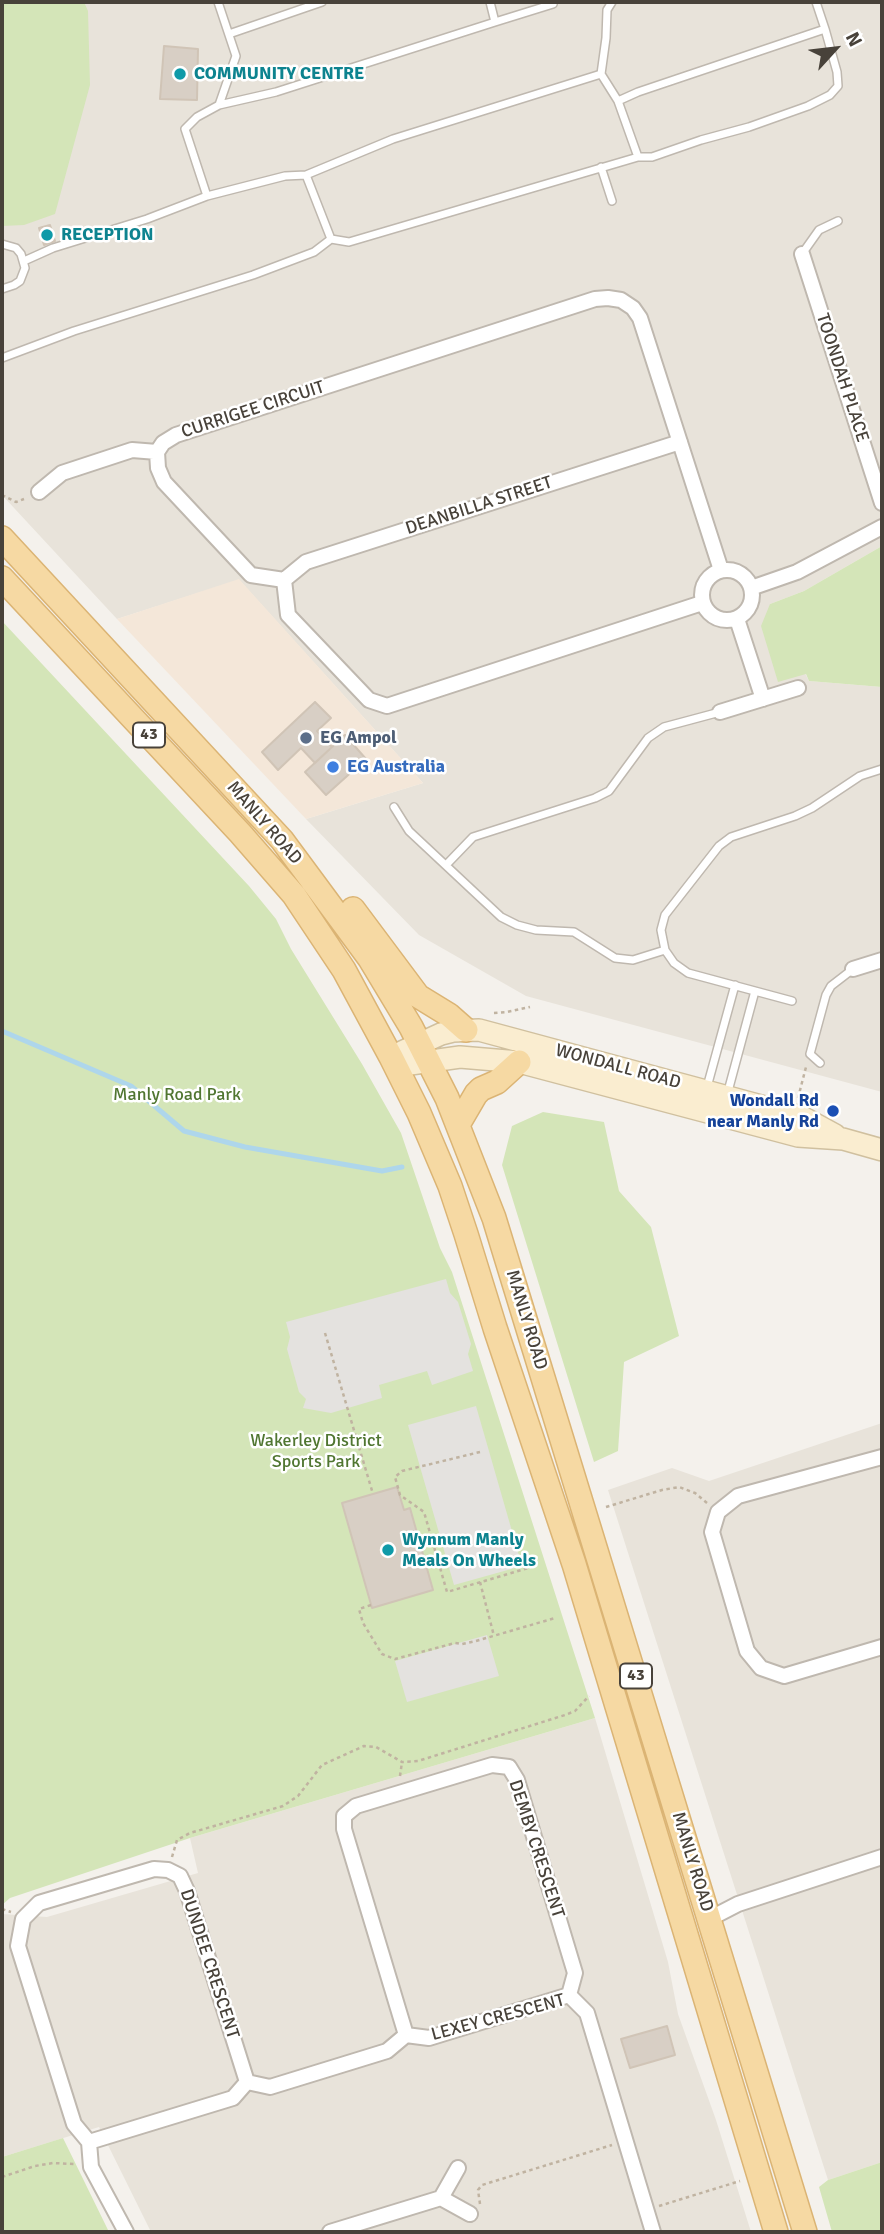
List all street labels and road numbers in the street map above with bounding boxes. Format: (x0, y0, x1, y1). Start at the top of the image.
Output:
street label: TOONDAH PLACE (811, 311, 873, 445)
street label: CURRIGEE CIRCUIT (179, 377, 327, 443)
street label: DEANBILLA STREET (403, 472, 555, 540)
road number: 43 (133, 722, 165, 748)
street label: MANLY ROAD (222, 777, 306, 869)
street label: WONDALL ROAD (553, 1040, 683, 1094)
street label: MANLY ROAD (501, 1267, 551, 1373)
road number: 43 (620, 1664, 652, 1688)
street label: DEMBY CRESCENT (504, 1777, 568, 1921)
street label: MANLY ROAD (667, 1809, 717, 1915)
street label: DUNDEE CRESCENT (175, 1887, 243, 2041)
street label: LEXEY CRESCENT (429, 1990, 567, 2046)

